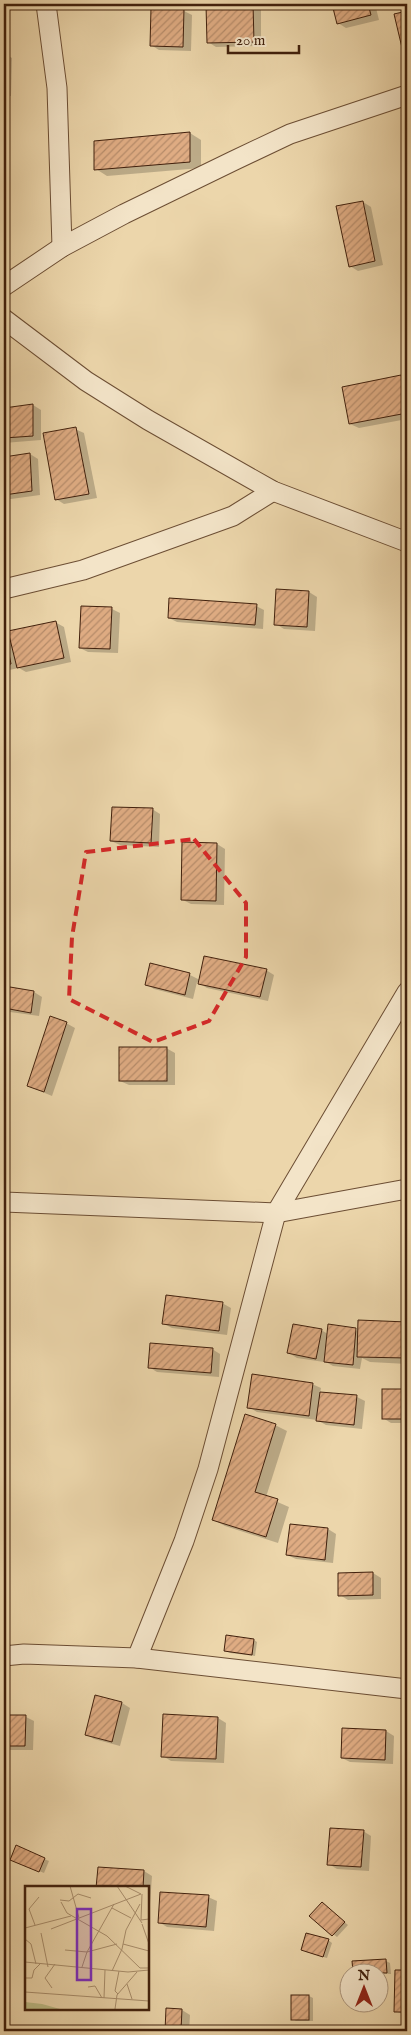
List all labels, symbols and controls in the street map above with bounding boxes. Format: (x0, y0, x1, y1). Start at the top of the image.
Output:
scale bar (228, 22, 300, 54)
text: 20 m (236, 31, 266, 50)
inset map (25, 1886, 149, 2010)
north arrow (338, 1962, 388, 2012)
text: N (357, 1967, 370, 1985)

